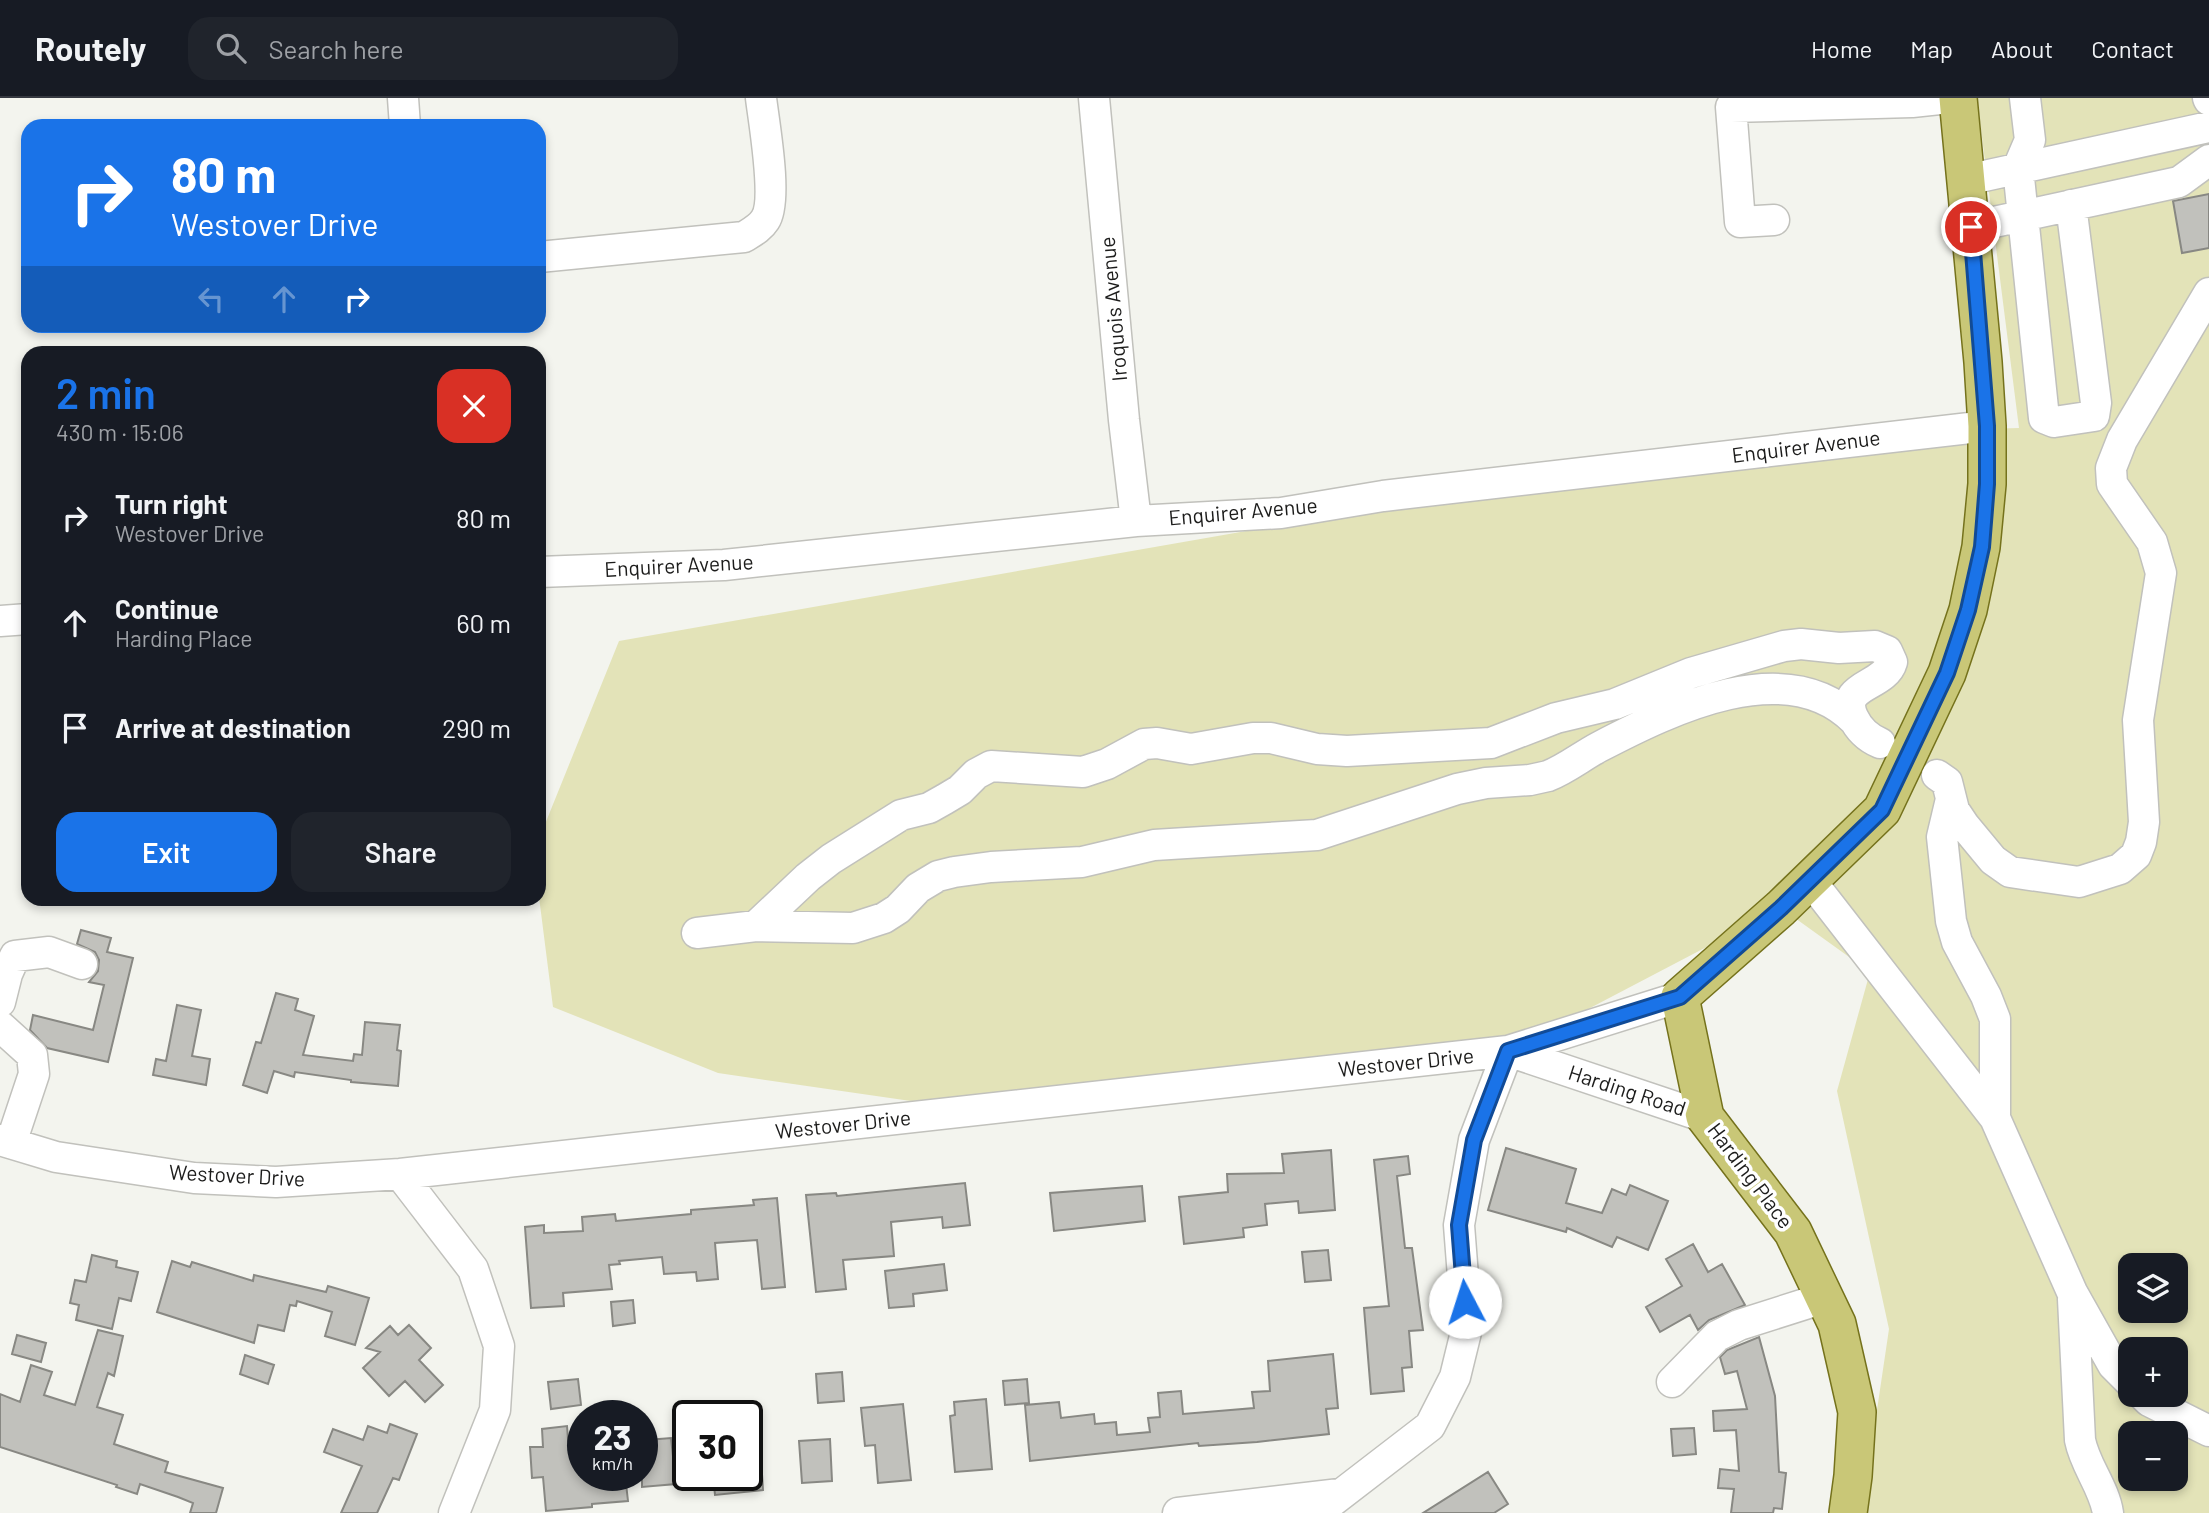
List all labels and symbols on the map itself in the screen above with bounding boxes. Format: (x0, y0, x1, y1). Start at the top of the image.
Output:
pin (1941, 197, 2001, 257)
street label: Iroquois Avenue (1094, 236, 1131, 382)
street label: Enquirer Avenue (1730, 424, 1882, 467)
street label: Enquirer Avenue (1167, 492, 1318, 529)
street label: Enquirer Avenue (604, 548, 754, 581)
street label: Westover Drive (1337, 1042, 1475, 1081)
street label: Harding Road (1566, 1059, 1689, 1120)
street label: Westover Drive (774, 1104, 912, 1143)
street label: Harding Place (1703, 1117, 1799, 1233)
street label: Westover Drive (168, 1158, 306, 1191)
position arrow (1428, 1265, 1502, 1339)
speed limit sign: 30 (672, 1400, 763, 1491)

